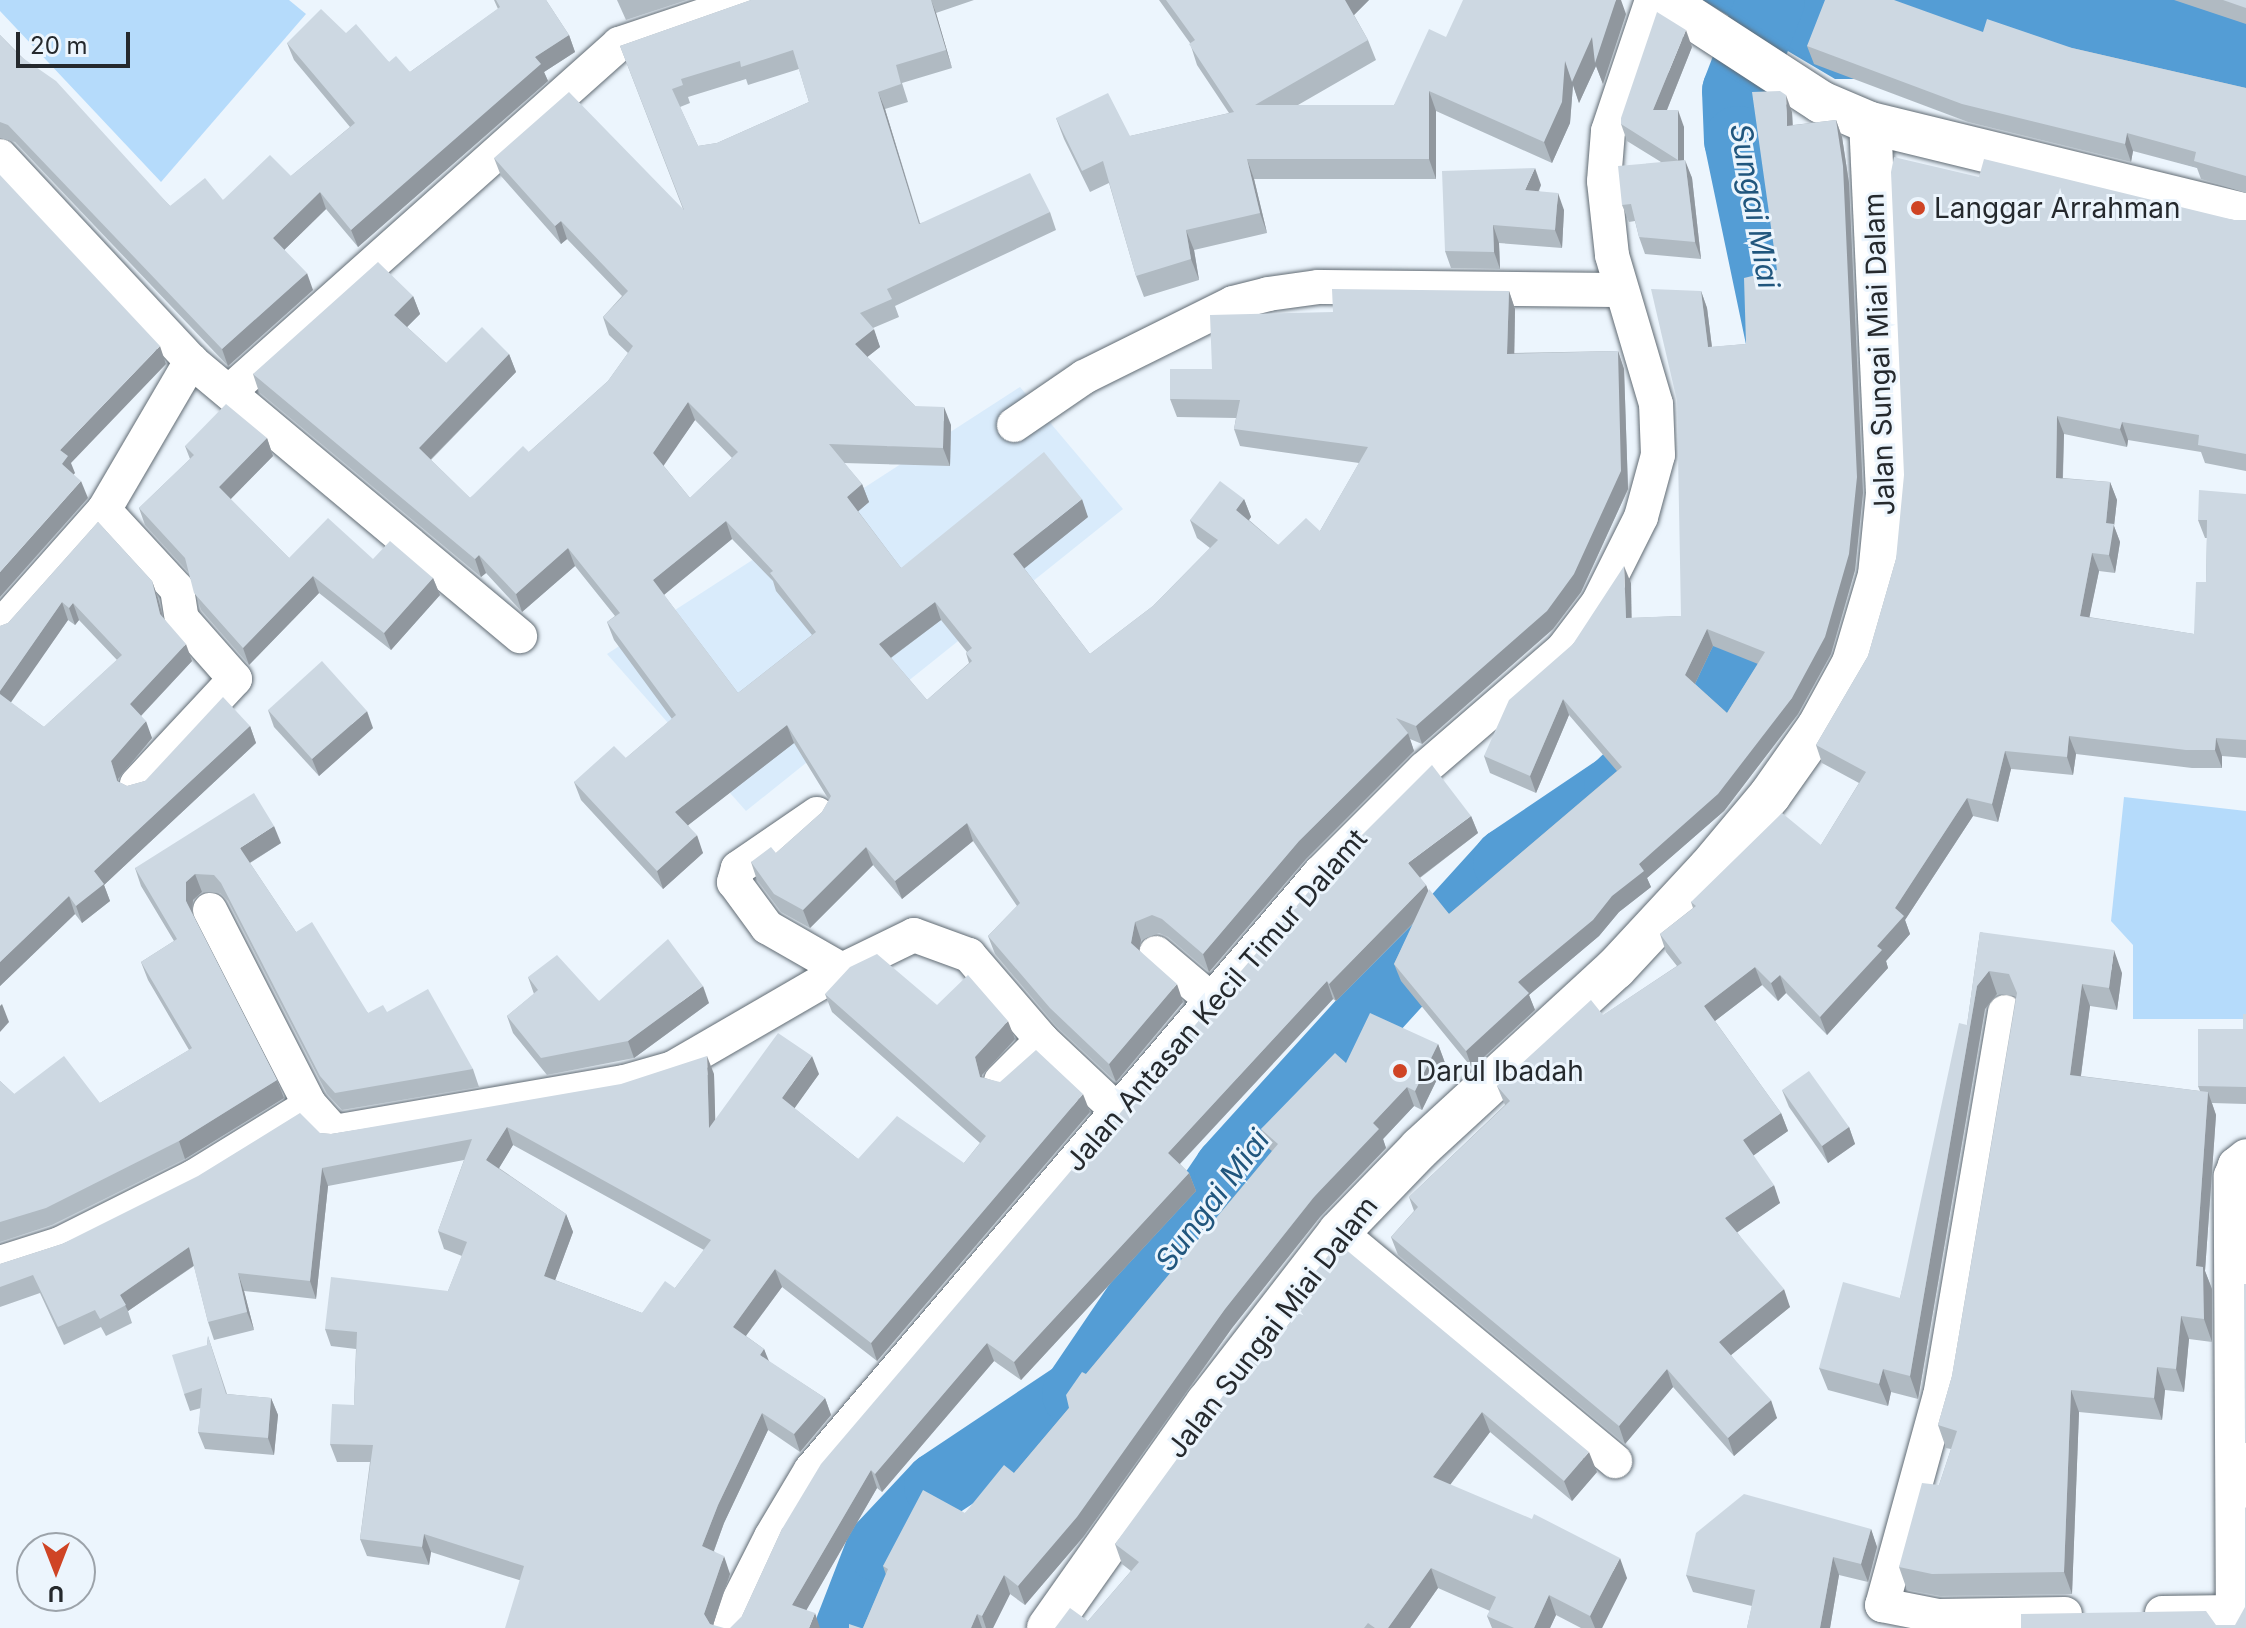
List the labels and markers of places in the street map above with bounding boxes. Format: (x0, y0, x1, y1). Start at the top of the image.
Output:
place label: Langgar Arrahman (1934, 191, 2180, 225)
marker: Langgar Arrahman (1909, 199, 1927, 217)
place label: Darul Ibadah (1416, 1054, 1584, 1088)
marker: Darul Ibadah (1391, 1062, 1409, 1080)

